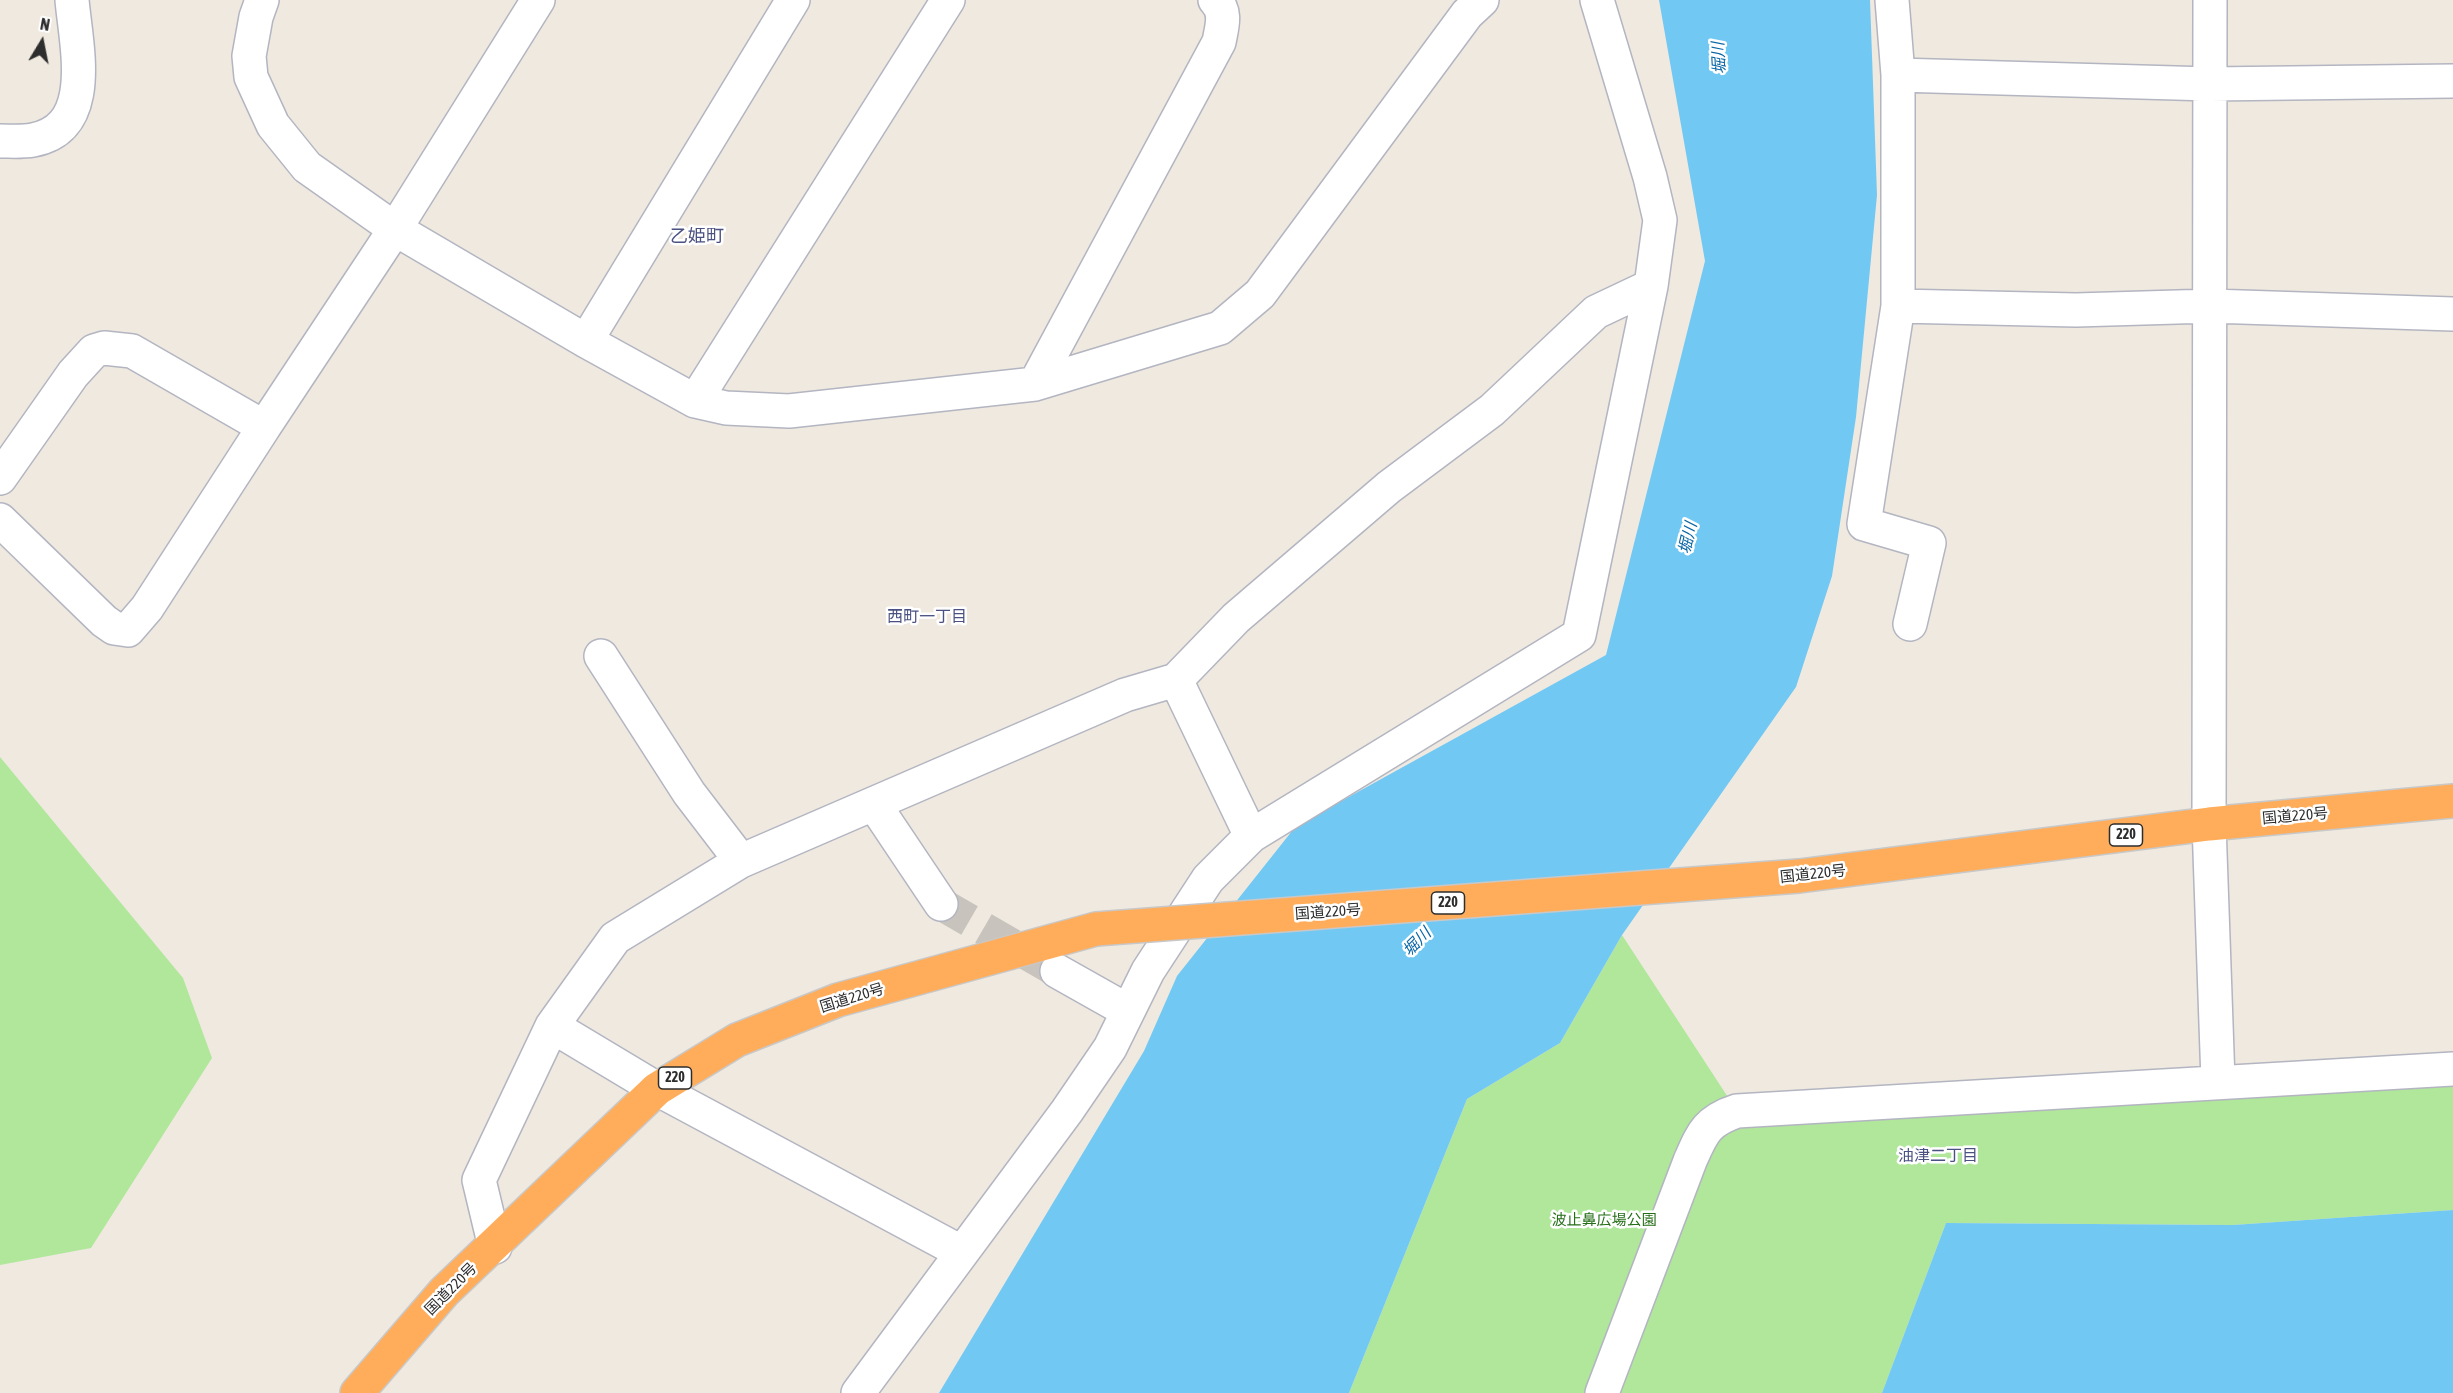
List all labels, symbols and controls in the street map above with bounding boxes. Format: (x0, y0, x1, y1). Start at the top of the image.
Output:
north arrow (12, 12, 72, 72)
text: N (39, 15, 51, 34)
water label: 堀川 (1709, 42, 1729, 74)
district label: 乙姫町 (670, 225, 724, 247)
water label: 堀川 (1675, 520, 1701, 556)
district label: 西町一丁目 (887, 607, 967, 627)
street label: 国道220号 (2261, 804, 2329, 828)
road number: 220 (2110, 824, 2142, 846)
street label: 国道220号 (1779, 862, 1847, 886)
road number: 220 (1432, 892, 1464, 914)
street label: 国道220号 (1294, 901, 1362, 923)
water label: 堀川 (1399, 924, 1435, 960)
street label: 国道220号 (818, 980, 886, 1016)
road number: 220 (658, 1067, 692, 1089)
district label: 油津二丁目 (1898, 1146, 1978, 1166)
park label: 波止鼻広場公園 (1552, 1211, 1656, 1229)
street label: 国道220号 (421, 1259, 481, 1319)

